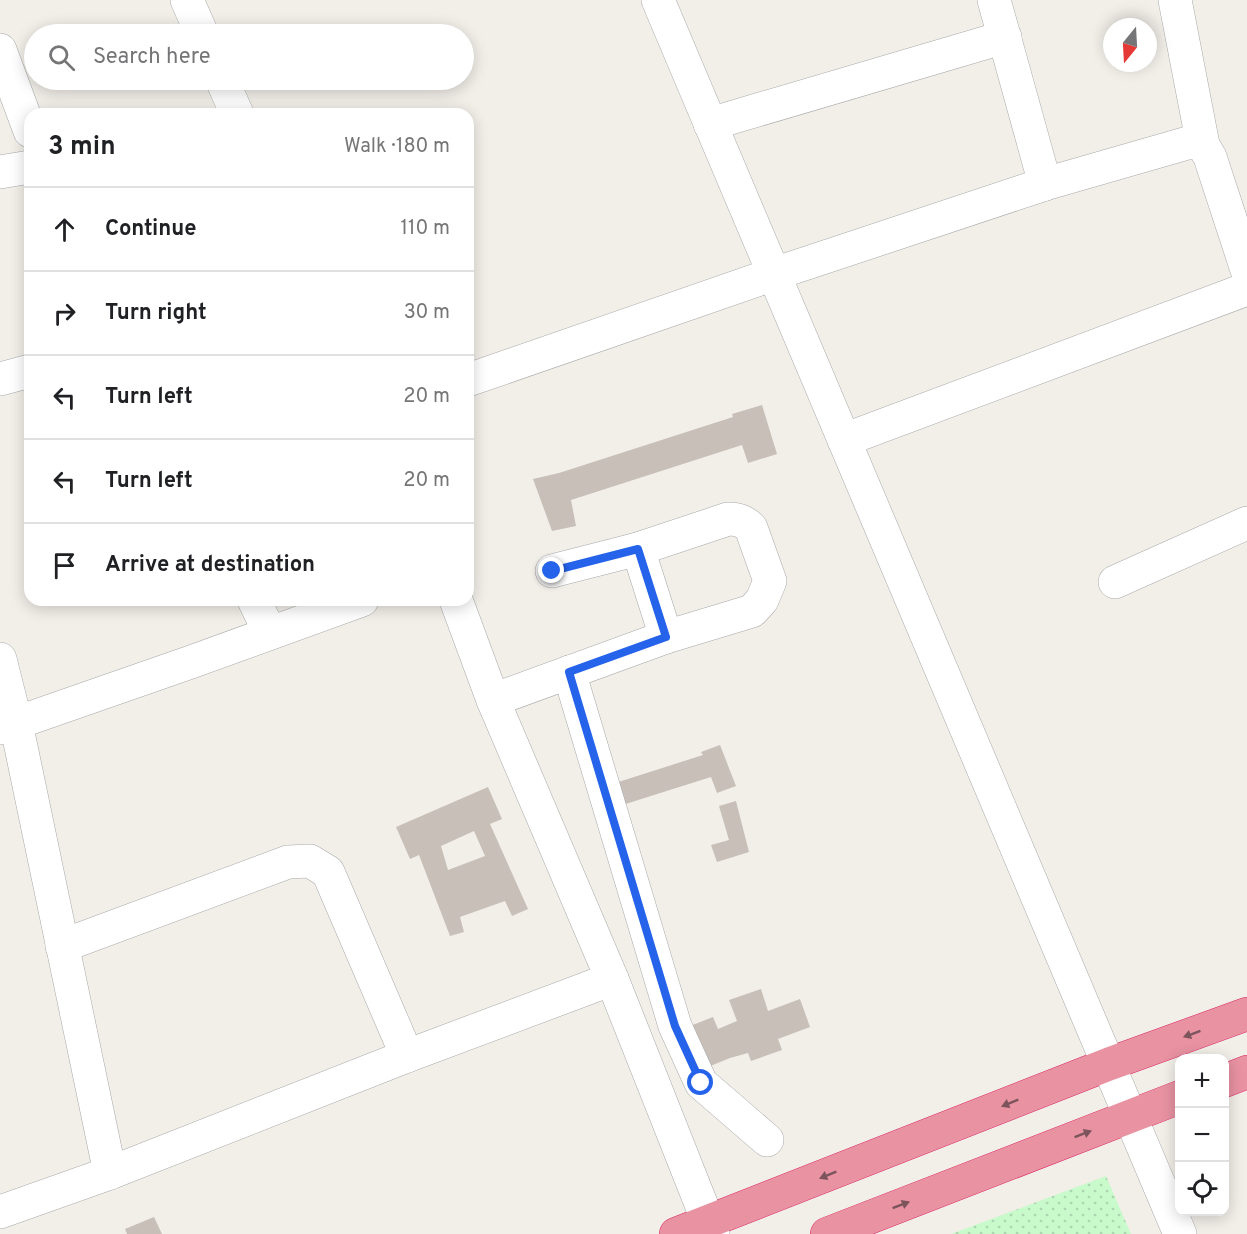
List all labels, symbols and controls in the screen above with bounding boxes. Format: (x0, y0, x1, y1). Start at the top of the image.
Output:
north arrow (1103, 18, 1157, 72)
search box (24, 24, 474, 90)
icon: search (45, 41, 78, 74)
text: Search here (93, 44, 211, 71)
text: 3 min (48, 131, 116, 164)
text: Walk · 180 m (344, 134, 450, 160)
icon: ahead (48, 213, 81, 246)
text: Continue (105, 216, 196, 243)
text: 110 m (401, 216, 450, 242)
icon: right (48, 297, 81, 330)
text: Turn right (105, 300, 207, 327)
text: 30 m (404, 300, 450, 326)
icon: left (48, 381, 81, 414)
text: Turn left (105, 384, 193, 411)
text: 20 m (403, 384, 450, 410)
icon: left (48, 465, 81, 498)
text: Turn left (105, 468, 193, 495)
text: 20 m (403, 468, 450, 494)
icon: arrive (48, 549, 81, 582)
text: Arrive at destination (105, 552, 315, 579)
route end (538, 557, 564, 583)
one-way arrow (1183, 1029, 1201, 1039)
map controls (1175, 1054, 1229, 1216)
button: + (1175, 1054, 1229, 1108)
route start (687, 1069, 713, 1095)
one-way arrow (1001, 1099, 1019, 1108)
button: − (1175, 1108, 1229, 1162)
one-way arrow (1074, 1129, 1092, 1139)
button: locate (1175, 1162, 1229, 1216)
one-way arrow (819, 1170, 837, 1180)
one-way arrow (892, 1200, 910, 1209)

